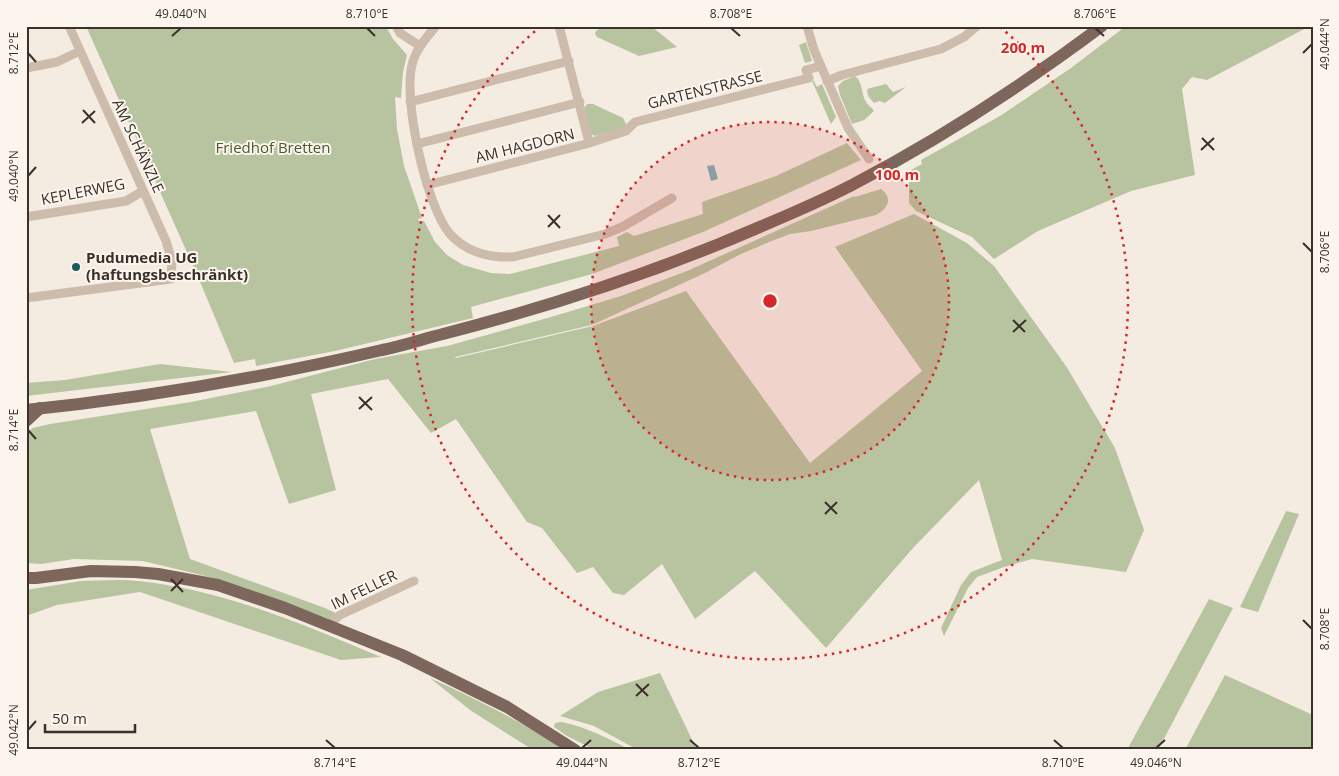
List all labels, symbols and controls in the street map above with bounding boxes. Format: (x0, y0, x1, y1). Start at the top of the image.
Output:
text: 49.040°N (155, 5, 207, 22)
text: 8.710°E (346, 5, 388, 22)
text: 8.708°E (710, 5, 752, 22)
text: 8.706°E (1074, 5, 1116, 22)
text: 49.044°N (1316, 18, 1333, 70)
text: 8.712°E (5, 32, 22, 74)
text: 200 m (1001, 37, 1045, 57)
street label: GARTENSTRASSE (645, 65, 764, 113)
street label: AM SCHÄNZLE (108, 96, 169, 196)
street label: AM HAGDORN (473, 123, 576, 167)
park label: Friedhof Bretten (216, 137, 330, 157)
text: 49.040°N (5, 150, 22, 202)
text: 100 m (875, 164, 919, 184)
street label: KEPLERWEG (39, 173, 126, 209)
text: 8.706°E (1316, 231, 1333, 273)
place label: Pudumedia UG (haftungsbeschränkt) (86, 247, 248, 284)
marker: Pudumedia UG (haftungsbeschränkt) (70, 261, 82, 273)
centre of rings (761, 292, 779, 310)
text: 8.714°E (5, 409, 22, 451)
street label: IM FELLER (327, 564, 400, 614)
text: 8.708°E (1316, 608, 1333, 650)
scale bar (45, 701, 135, 733)
text: 49.042°N (5, 704, 22, 756)
text: 50 m (52, 708, 87, 728)
text: 8.714°E (314, 754, 356, 771)
text: 49.044°N (556, 754, 608, 771)
text: 8.712°E (678, 754, 720, 771)
text: 8.710°E (1042, 754, 1084, 771)
text: 49.046°N (1130, 754, 1182, 771)

